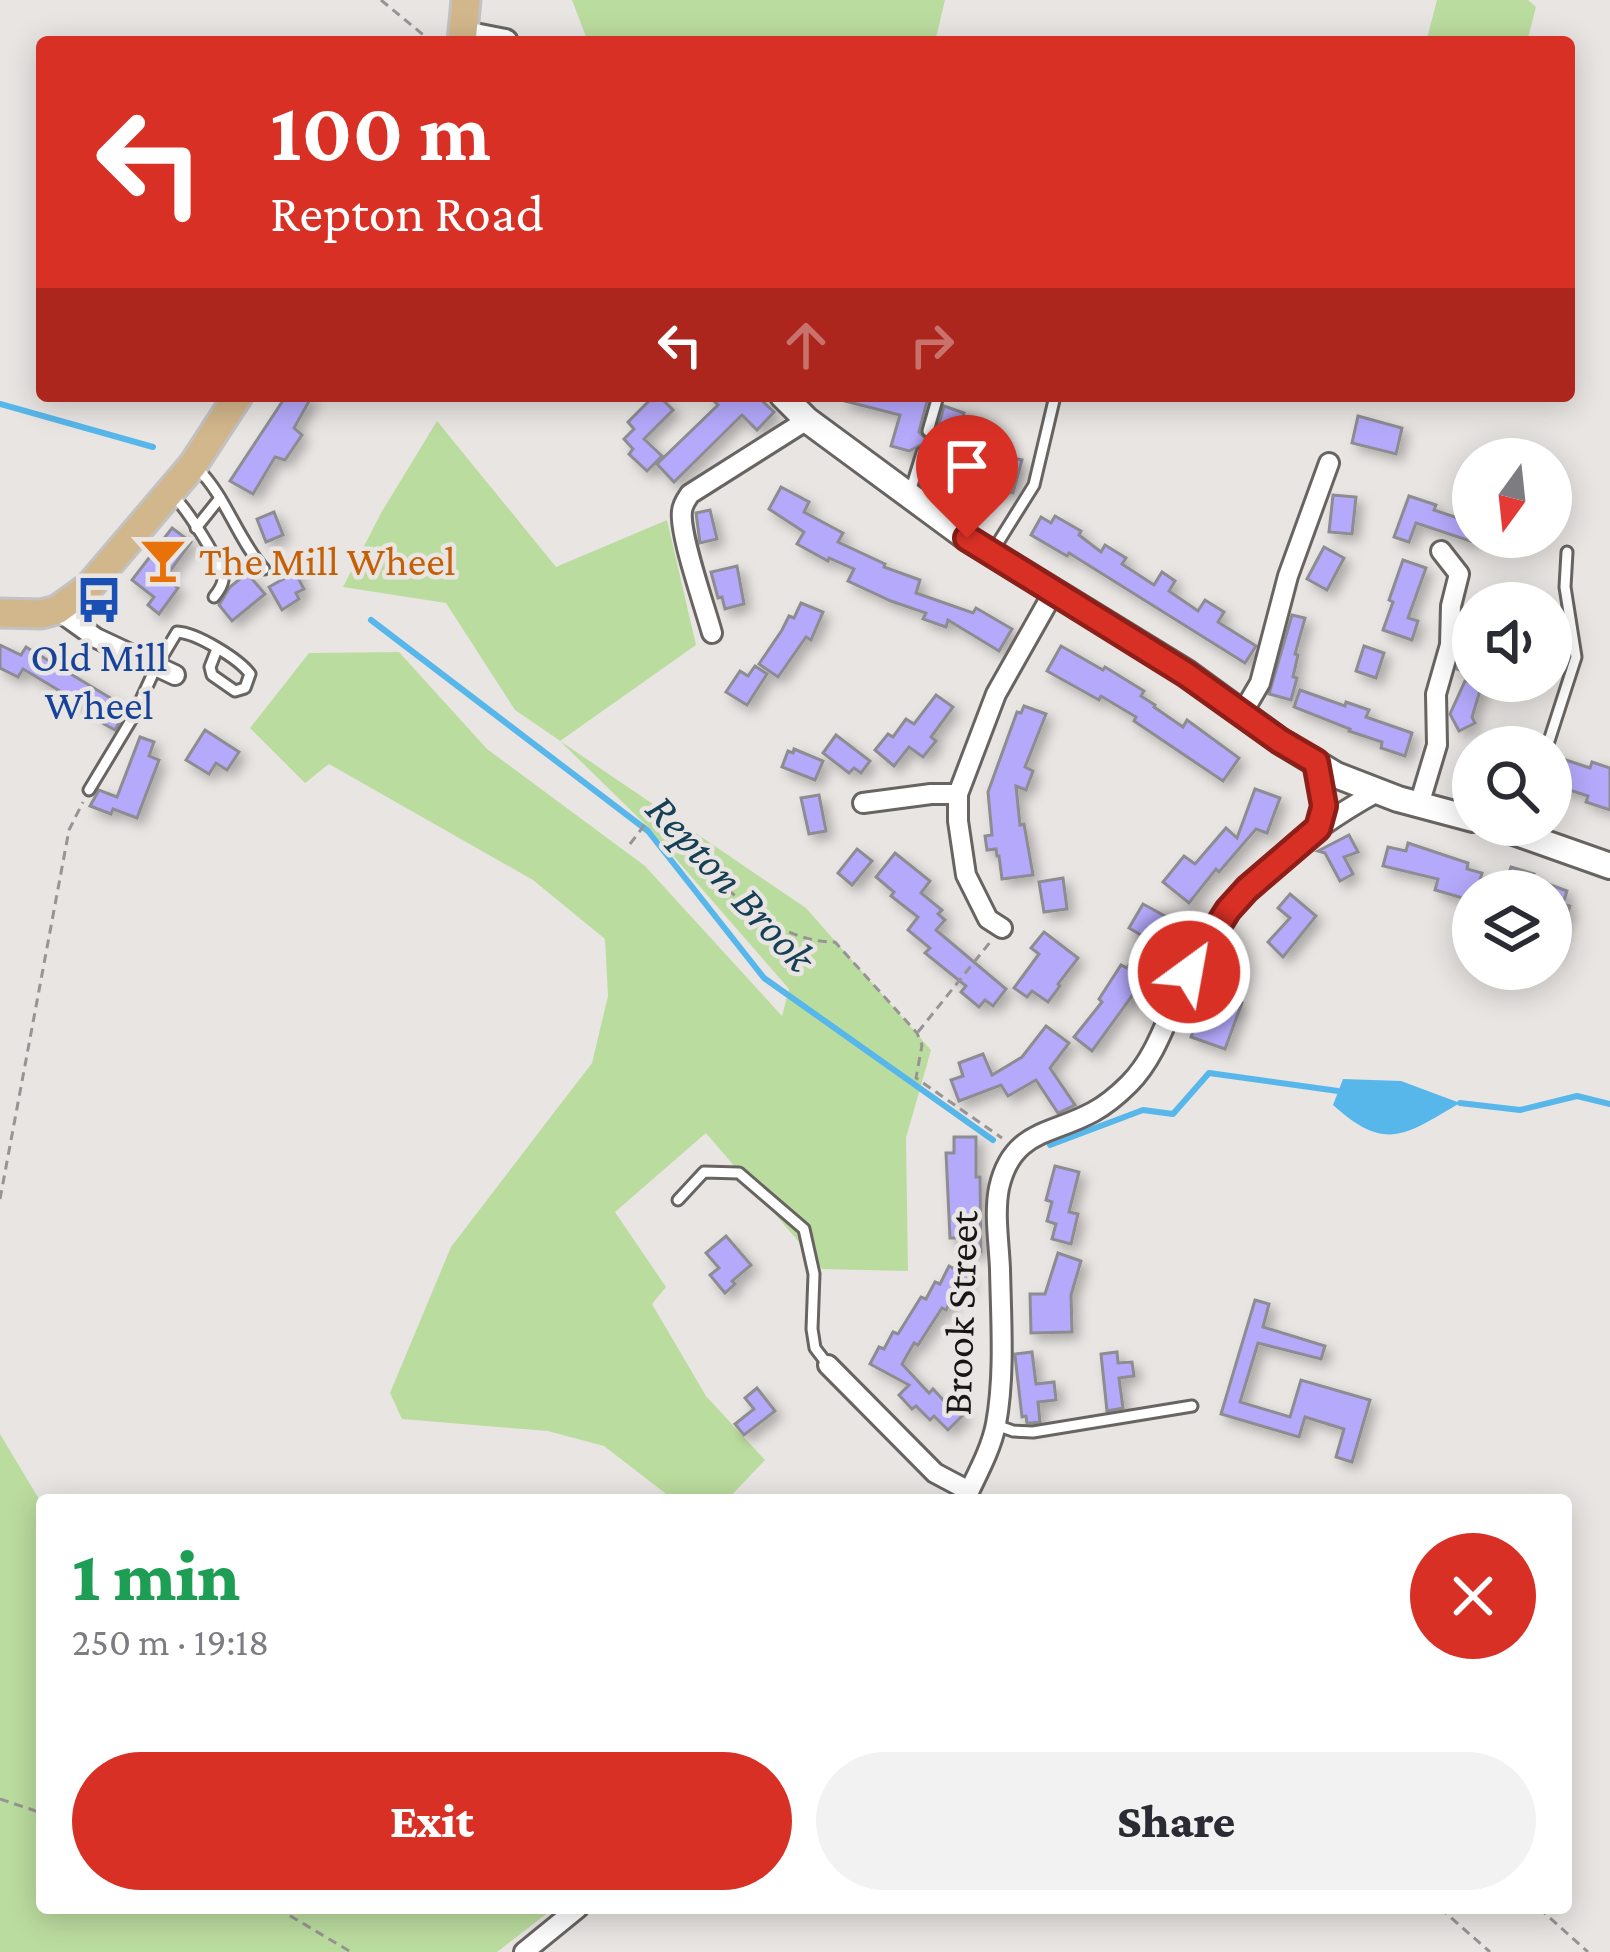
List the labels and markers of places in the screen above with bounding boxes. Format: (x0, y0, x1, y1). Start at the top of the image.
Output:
pin (916, 415, 1018, 538)
bar icon: The Mill Wheel (138, 535, 188, 585)
place label: The Mill Wheel (199, 537, 456, 584)
bus stop icon: Old Mill Wheel (74, 575, 124, 625)
place label: Old Mill Wheel (30, 633, 168, 728)

